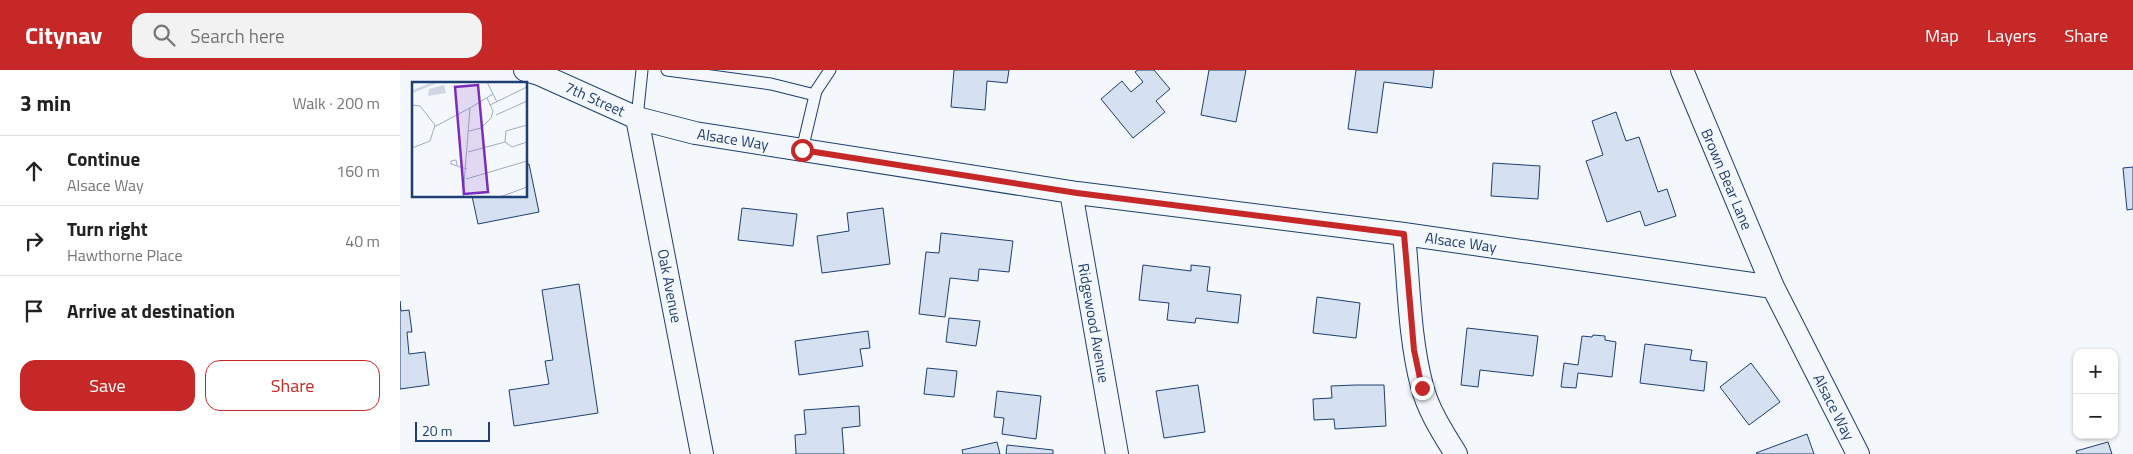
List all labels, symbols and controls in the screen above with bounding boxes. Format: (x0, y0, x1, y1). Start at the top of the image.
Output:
search box (132, 13, 482, 58)
text: Citynav (25, 17, 102, 53)
icon: search (150, 21, 178, 49)
text: Search here (190, 21, 285, 50)
text: Map (1925, 22, 1959, 49)
text: Layers (1987, 22, 2036, 49)
text: Share (2064, 22, 2108, 49)
street label: 7th Street (561, 76, 629, 123)
inset map (412, 82, 528, 198)
text: 3 min (20, 87, 71, 119)
text: Walk · 200 m (292, 91, 380, 115)
street label: Alsace Way (696, 122, 770, 156)
street label: Brown Bear Lane (1695, 125, 1759, 233)
route start (791, 139, 814, 162)
text: Continue (67, 144, 140, 173)
icon: ahead (20, 157, 48, 185)
text: 160 m (336, 159, 380, 183)
text: Alsace Way (67, 173, 144, 197)
text: Turn right (67, 214, 148, 243)
street label: Alsace Way (1424, 226, 1498, 258)
icon: right (20, 227, 48, 255)
text: 40 m (345, 229, 380, 253)
text: Hawthorne Place (67, 243, 183, 267)
street label: Oak Avenue (652, 247, 688, 325)
street label: Ridgewood Avenue (1072, 261, 1116, 385)
text: Arrive at destination (67, 296, 235, 325)
icon: arrive (20, 297, 48, 325)
map controls (2073, 349, 2118, 439)
button: + (2073, 349, 2118, 394)
button: Save (20, 360, 195, 411)
button: Share (205, 360, 380, 411)
street label: Alsace Way (1807, 370, 1861, 444)
route end (1411, 377, 1434, 400)
button: − (2073, 394, 2118, 439)
scale bar (415, 419, 490, 442)
text: 20 m (422, 420, 452, 441)

